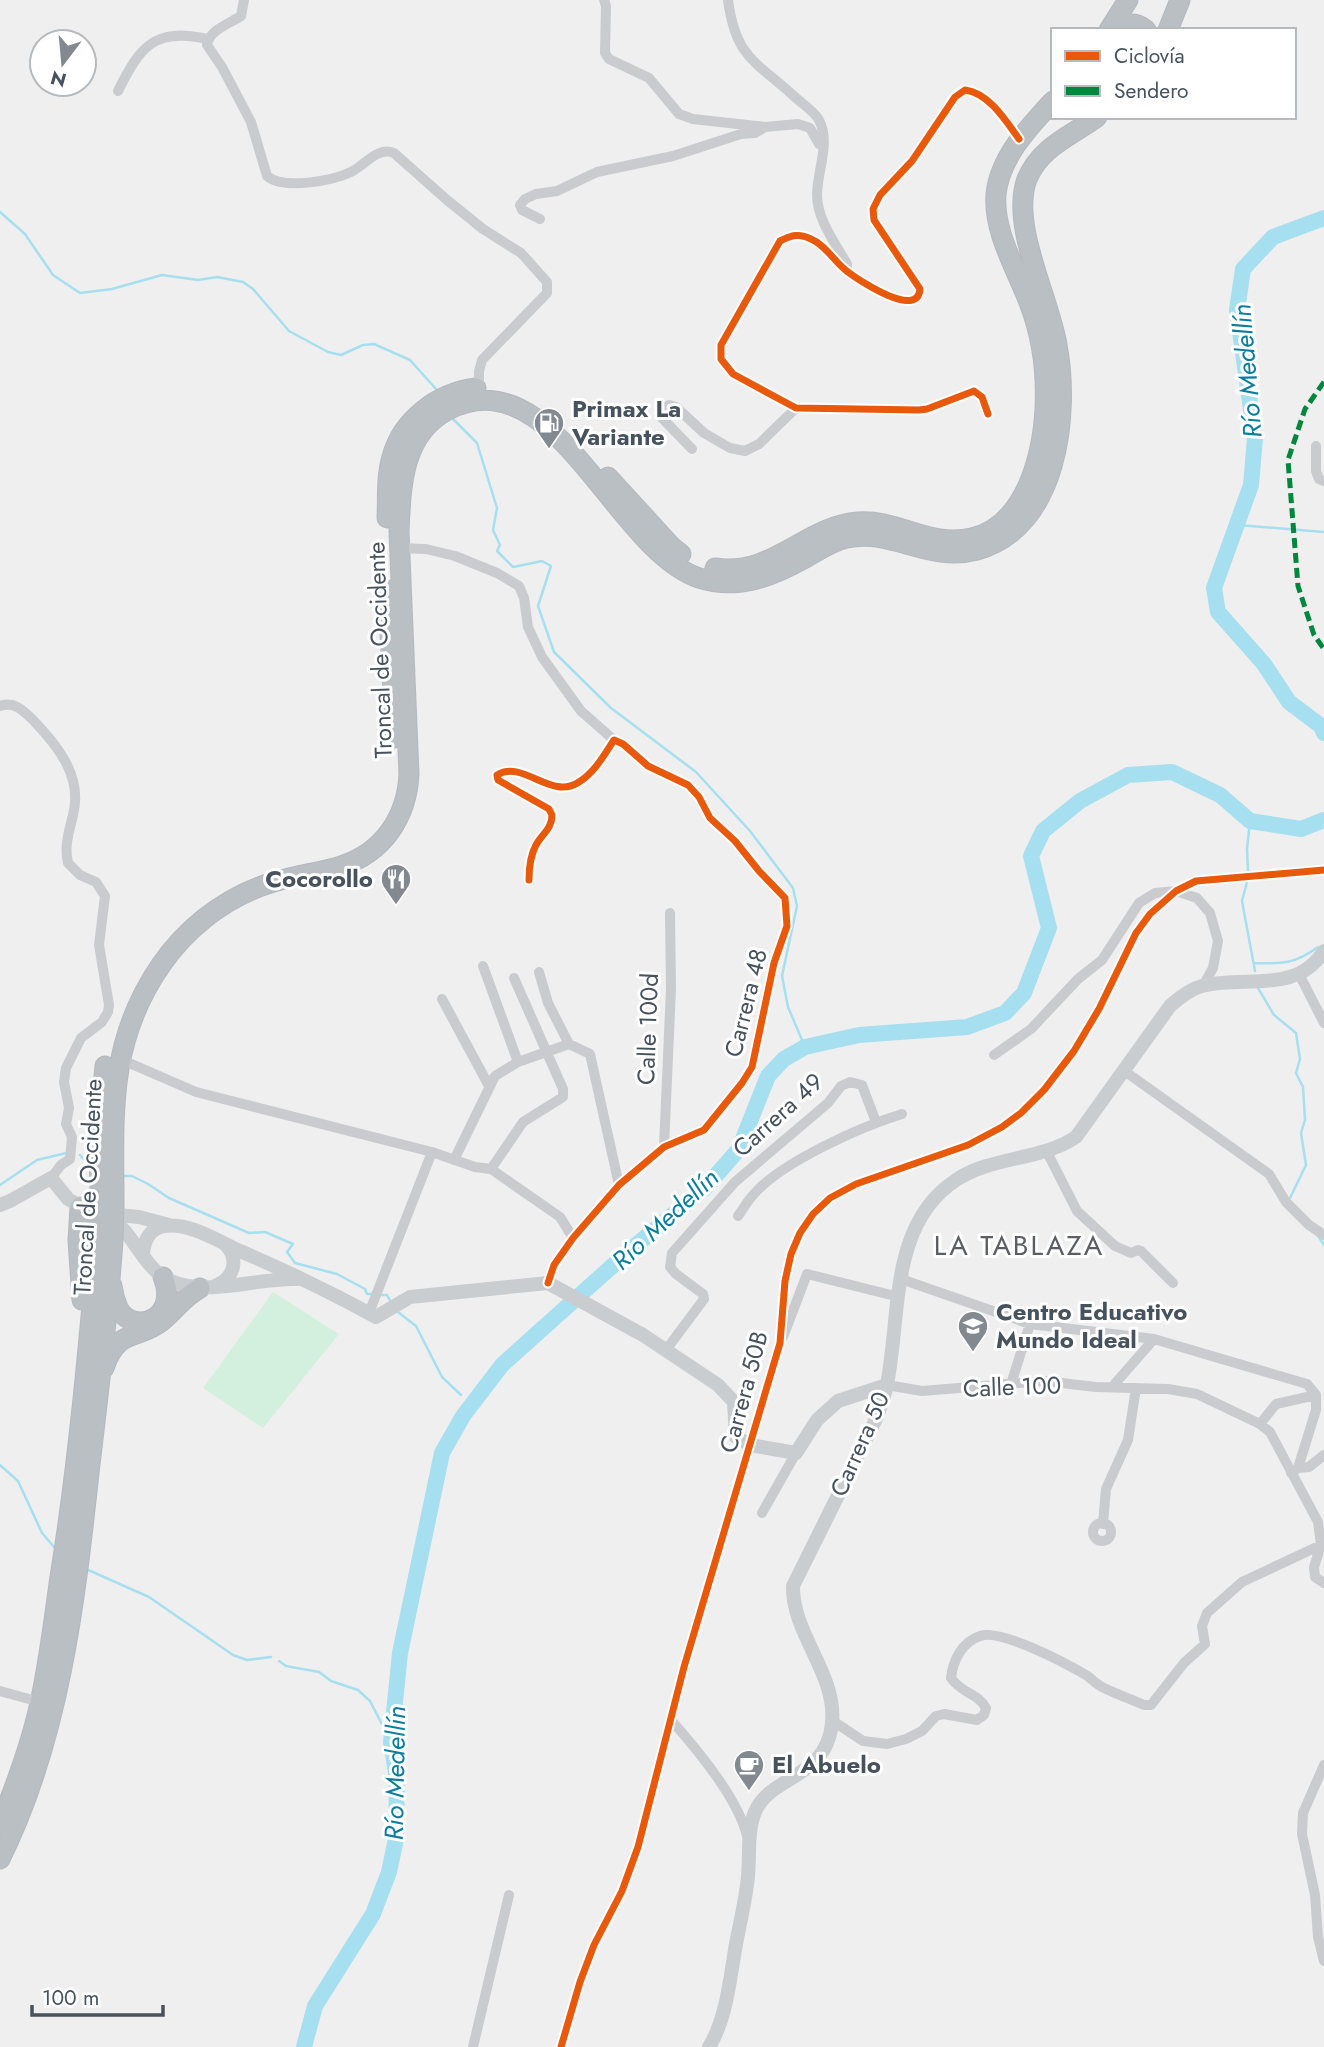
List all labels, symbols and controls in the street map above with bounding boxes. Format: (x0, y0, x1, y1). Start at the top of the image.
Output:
north arrow (28, 28, 98, 98)
legend (1051, 28, 1296, 119)
text: Ciclovía (1114, 41, 1185, 71)
text: N (47, 64, 69, 94)
text: Sendero (1114, 76, 1189, 106)
water label: Río Medellín (1222, 302, 1272, 440)
place label: Primax La Variante (571, 391, 681, 454)
fuel station icon: Primax La Variante (532, 406, 566, 450)
street label: Troncal de Occidente (358, 541, 401, 759)
place label: Cocorollo (265, 861, 373, 896)
restaurant icon: Cocorollo (379, 862, 413, 906)
street label: Carrera 48 (715, 945, 776, 1061)
street label: Calle 100d (628, 972, 667, 1085)
street label: Carrera 49 (725, 1064, 831, 1165)
street label: Troncal de Occidente (64, 1078, 111, 1296)
water label: Río Medellín (603, 1159, 727, 1279)
district label: LA TABLAZA (934, 1225, 1104, 1266)
place label: Centro Educativo Mundo Ideal (996, 1294, 1187, 1357)
school or university icon: Centro Educativo Mundo Ideal (956, 1309, 990, 1353)
street label: Carrera 50B (710, 1327, 777, 1457)
street label: Calle 100 (962, 1367, 1062, 1406)
street label: Carrera 50 (821, 1386, 898, 1502)
water label: Río Medellín (375, 1705, 415, 1841)
place label: El Abuelo (772, 1747, 881, 1782)
cafe icon: El Abuelo (732, 1748, 766, 1792)
scale bar (32, 1974, 163, 2018)
text: 100 m (42, 1983, 99, 2013)

